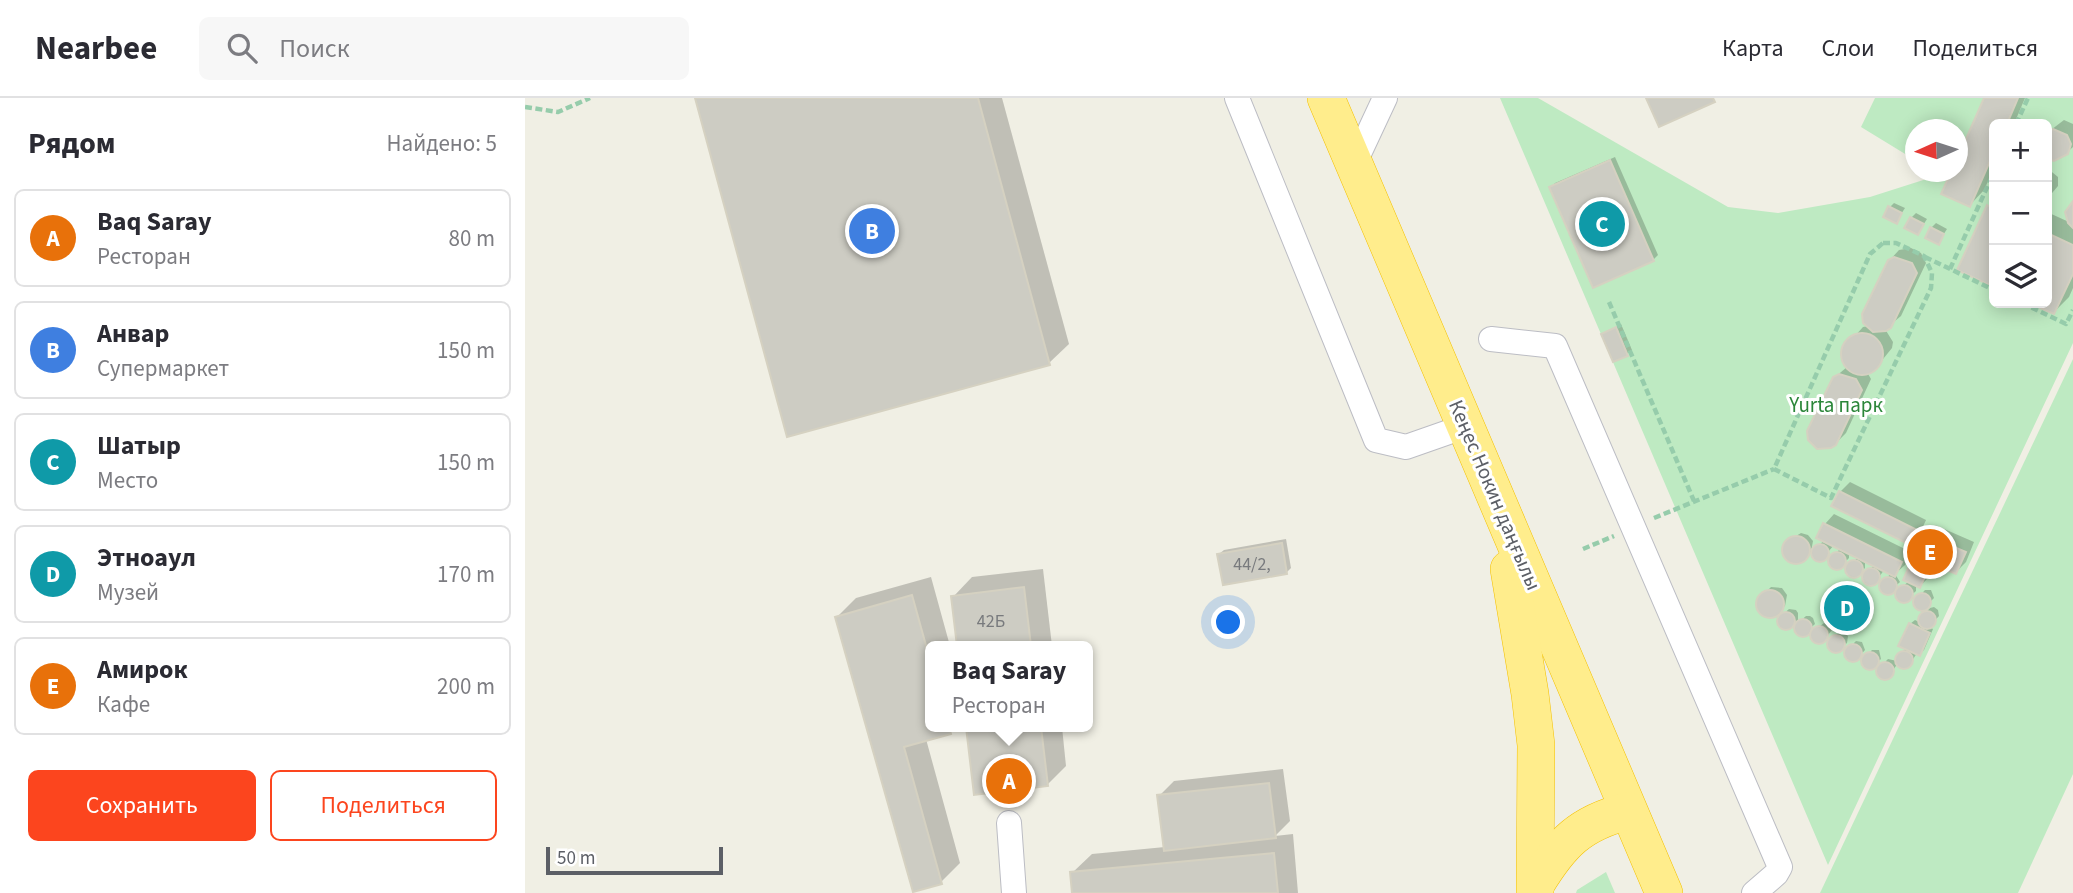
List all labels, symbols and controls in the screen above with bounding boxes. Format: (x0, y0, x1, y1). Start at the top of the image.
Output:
search box (199, 17, 689, 80)
text: Nearbee (35, 25, 157, 72)
icon: search (223, 29, 261, 67)
text: Поиск (279, 30, 350, 67)
text: Карта (1722, 31, 1784, 66)
text: Слои (1822, 31, 1875, 66)
text: Поделиться (1913, 31, 2038, 66)
north arrow (1905, 119, 1968, 182)
map controls (1989, 119, 2052, 308)
button: + (1989, 119, 2052, 182)
text: Рядом (28, 122, 116, 165)
text: Найдено: 5 (387, 127, 497, 160)
button: − (1989, 182, 2052, 245)
pin: C (1579, 198, 1625, 250)
text: Baq Saray (97, 203, 212, 240)
pin: B (849, 205, 895, 257)
text: A (46, 222, 60, 255)
text: 80 m (448, 222, 495, 255)
text: Ресторан (97, 240, 191, 273)
button: layers (1989, 245, 2052, 308)
text: Анвар (97, 315, 169, 352)
text: B (46, 334, 60, 367)
text: 150 m (437, 334, 495, 367)
text: Супермаркет (97, 352, 229, 385)
park label: Yurta парк (1788, 390, 1883, 420)
street label: Кеңес Нокин даңғылы (1441, 395, 1549, 595)
text: Шатыр (97, 427, 181, 464)
text: C (46, 446, 60, 479)
text: 150 m (437, 446, 495, 479)
text: Место (97, 464, 158, 497)
pin: E (1907, 526, 1953, 578)
text: Этноаул (97, 539, 196, 576)
house number: 44/2, (1233, 552, 1271, 577)
text: D (46, 558, 60, 591)
text: 170 m (437, 558, 495, 591)
text: Музей (97, 576, 159, 609)
pin: D (1824, 582, 1870, 634)
your location (1211, 605, 1245, 639)
house number: 42Б (977, 609, 1005, 634)
popup (925, 641, 1093, 732)
text: Амирок (97, 651, 188, 688)
text: Baq Saray (952, 652, 1066, 689)
text: E (47, 670, 59, 703)
text: 200 m (437, 670, 495, 703)
text: Кафе (97, 688, 150, 721)
text: Ресторан (952, 689, 1046, 722)
pin: A (986, 755, 1032, 807)
button: Сохранить (28, 770, 256, 841)
button: Поделиться (270, 770, 497, 841)
scale bar (546, 844, 723, 876)
text: 50 m (557, 845, 595, 872)

